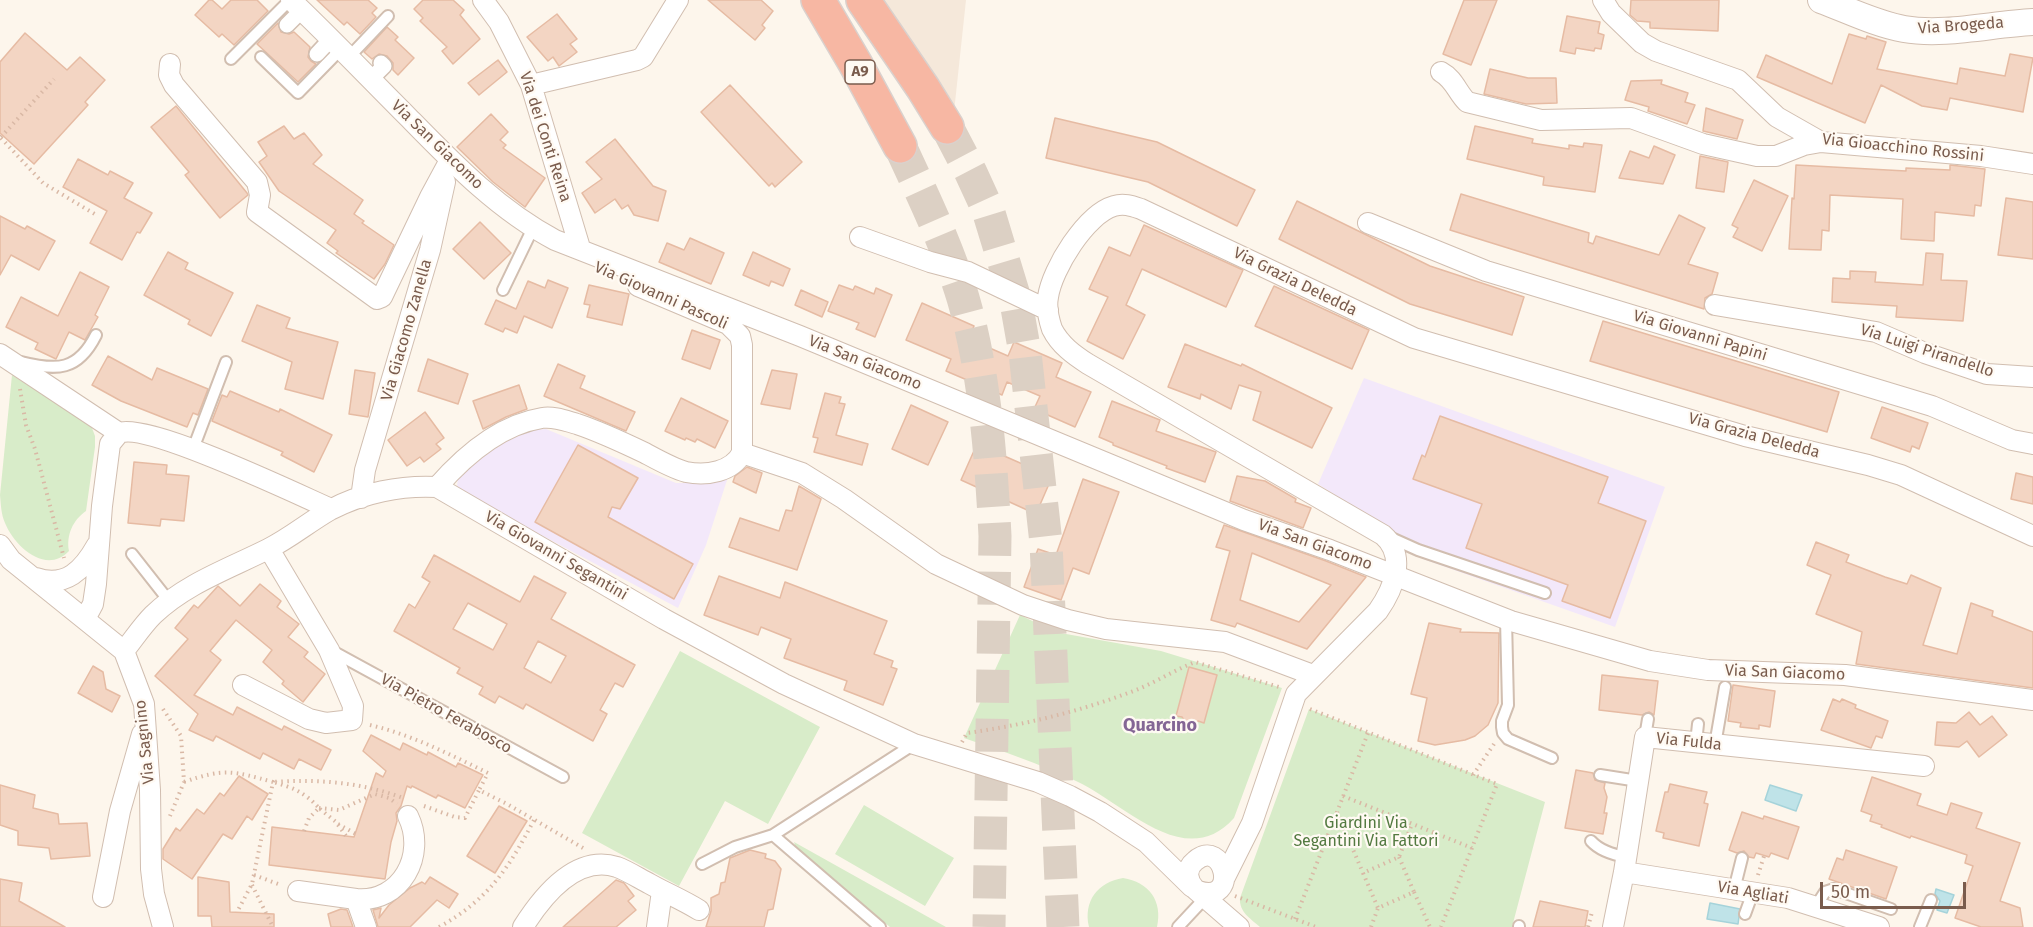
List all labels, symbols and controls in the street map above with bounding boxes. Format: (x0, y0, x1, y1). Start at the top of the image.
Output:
street label: Via Brogeda (1917, 13, 2005, 39)
road number: A9 (845, 60, 875, 84)
street label: Via dei Conti Reina (515, 69, 575, 205)
street label: Via San Giacomo (387, 96, 487, 194)
street label: Via Gioacchino Rossini (1821, 130, 1985, 166)
street label: Via Grazia Deledda (1230, 244, 1360, 320)
street label: Via Giacomo Zanella (378, 257, 436, 403)
street label: Via Giovanni Pascoli (591, 258, 731, 334)
street label: Via Giovanni Papini (1631, 306, 1769, 366)
street label: Via Luigi Pirandello (1858, 320, 1996, 382)
street label: Via San Giacomo (806, 332, 924, 394)
street label: Via Grazia Deledda (1686, 409, 1822, 463)
street label: Via Giovanni Segantini (481, 507, 631, 605)
street label: Via San Giacomo (1255, 515, 1375, 575)
street label: Via San Giacomo (1724, 661, 1846, 685)
street label: Via Pietro Ferabosco (377, 670, 515, 758)
street label: Via Sagnino (131, 699, 159, 785)
district label: Quarcino (1123, 715, 1197, 737)
street label: Via Fulda (1655, 729, 1723, 755)
park label: Giardini Via Segantini Via Fattori (1293, 814, 1439, 852)
scale bar (1823, 870, 1968, 908)
street label: Via Agliati (1716, 877, 1790, 909)
text: 50 m (1831, 881, 1870, 903)

